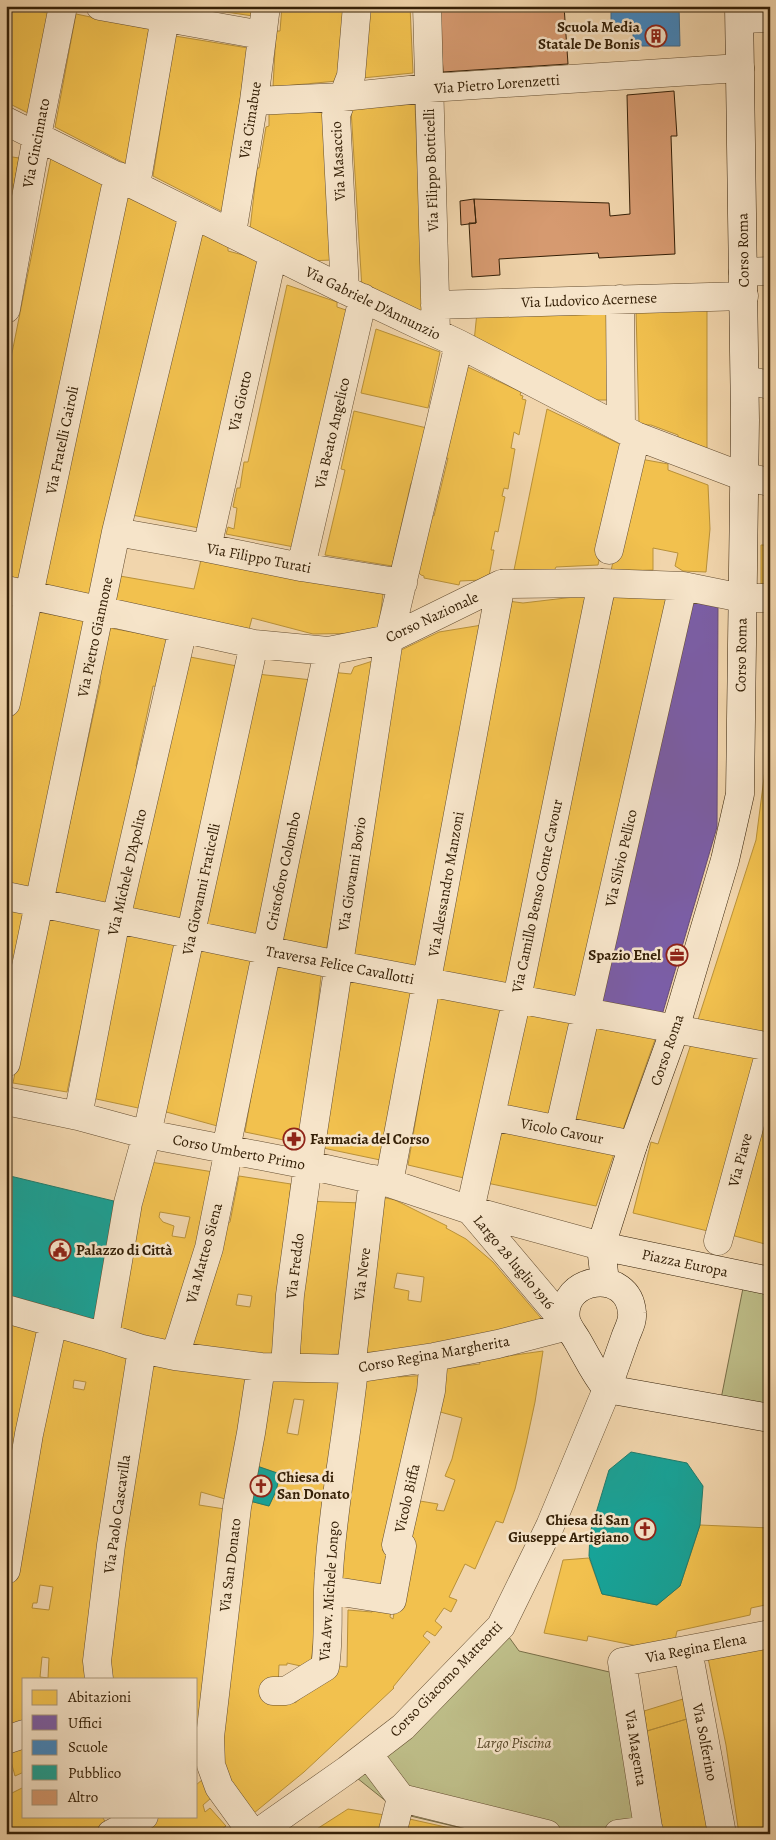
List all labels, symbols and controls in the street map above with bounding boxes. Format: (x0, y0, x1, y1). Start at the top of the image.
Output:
place label: Scuola Media Statale De Bonis (538, 17, 641, 54)
building icon: Scuola Media Statale De Bonis (644, 24, 668, 48)
street label: Via Pietro Lorenzetti (432, 70, 561, 98)
street label: Via Cimabue (234, 80, 266, 161)
street label: Via Cincinnato (17, 97, 54, 190)
street label: Via Filippo Botticelli (419, 108, 443, 233)
street label: Via Masaccio (326, 121, 350, 202)
street label: Corso Roma (732, 213, 754, 287)
street label: Via Gabriele D'Annunzio (301, 261, 444, 344)
street label: Via Ludovico Acernese (520, 288, 658, 312)
street label: Via Giotto (223, 369, 257, 434)
street label: Via Beato Angelico (309, 376, 354, 491)
street label: Via Fratelli Cairoli (41, 384, 83, 497)
street label: Via Filippo Turati (204, 538, 313, 578)
street label: Via Pietro Giannone (72, 575, 118, 700)
street label: Corso Nazionale (382, 587, 482, 647)
street label: Corso Roma (730, 618, 752, 692)
street label: Via Camillo Benso Conte Cavour (507, 797, 567, 995)
street label: Via Michele D'Apolito (102, 807, 151, 938)
street label: Via Silvio Pellico (600, 807, 642, 910)
street label: Cristoforo Colombo (261, 810, 305, 932)
street label: Via Alessandro Manzoni (423, 810, 469, 959)
street label: Via Giovanni Bovio (333, 815, 371, 934)
street label: Via Giovanni Fraticelli (177, 821, 225, 958)
street label: Traversa Felice Cavallotti (264, 941, 416, 989)
office icon: Spazio Enel (665, 943, 689, 967)
place label: Spazio Enel (588, 945, 661, 965)
street label: Corso Roma (645, 1012, 689, 1088)
street label: Vicolo Cavour (518, 1113, 606, 1149)
pharmacy icon: Farmacia del Corso (282, 1127, 306, 1151)
street label: Corso Umberto Primo (171, 1129, 307, 1175)
place label: Farmacia del Corso (310, 1129, 430, 1149)
street label: Via Piave (723, 1131, 757, 1190)
street label: Via Matteo Siena (181, 1201, 227, 1306)
street label: Largo 28 luglio 1916 (469, 1211, 559, 1313)
street label: Via Freddo (281, 1232, 309, 1301)
public building icon: Palazzo di Città (48, 1238, 72, 1262)
place label: Palazzo di Città (76, 1240, 173, 1260)
street label: Piazza Europa (640, 1244, 730, 1282)
street label: Via Neve (349, 1246, 375, 1303)
street label: Corso Regina Margherita (357, 1331, 511, 1377)
street label: Via Paolo Cascavilla (99, 1453, 135, 1576)
street label: Vicolo Biffa (389, 1462, 425, 1535)
place label: Chiesa di San Donato (277, 1467, 350, 1504)
church icon: Chiesa di San Donato (249, 1474, 273, 1498)
place label: Chiesa di San Giuseppe Artigiano (508, 1510, 630, 1547)
street label: Via San Donato (214, 1517, 246, 1614)
church icon: Chiesa di San Giuseppe Artigiano (633, 1517, 657, 1541)
street label: Via Avv. Michele Longo (314, 1520, 344, 1663)
street label: Corso Giacomo Matteotti (385, 1617, 507, 1741)
street label: Via Regina Elena (643, 1628, 748, 1668)
legend (22, 1678, 198, 1818)
text: Abitazioni (67, 1687, 131, 1707)
street label: Via Solferino (687, 1701, 722, 1782)
street label: Via Magenta (620, 1708, 652, 1787)
text: Uffici (68, 1713, 102, 1733)
park label: Largo Piscina (477, 1733, 552, 1753)
text: Scuole (68, 1737, 108, 1757)
text: Pubblico (68, 1763, 121, 1783)
text: Altro (67, 1787, 98, 1807)

